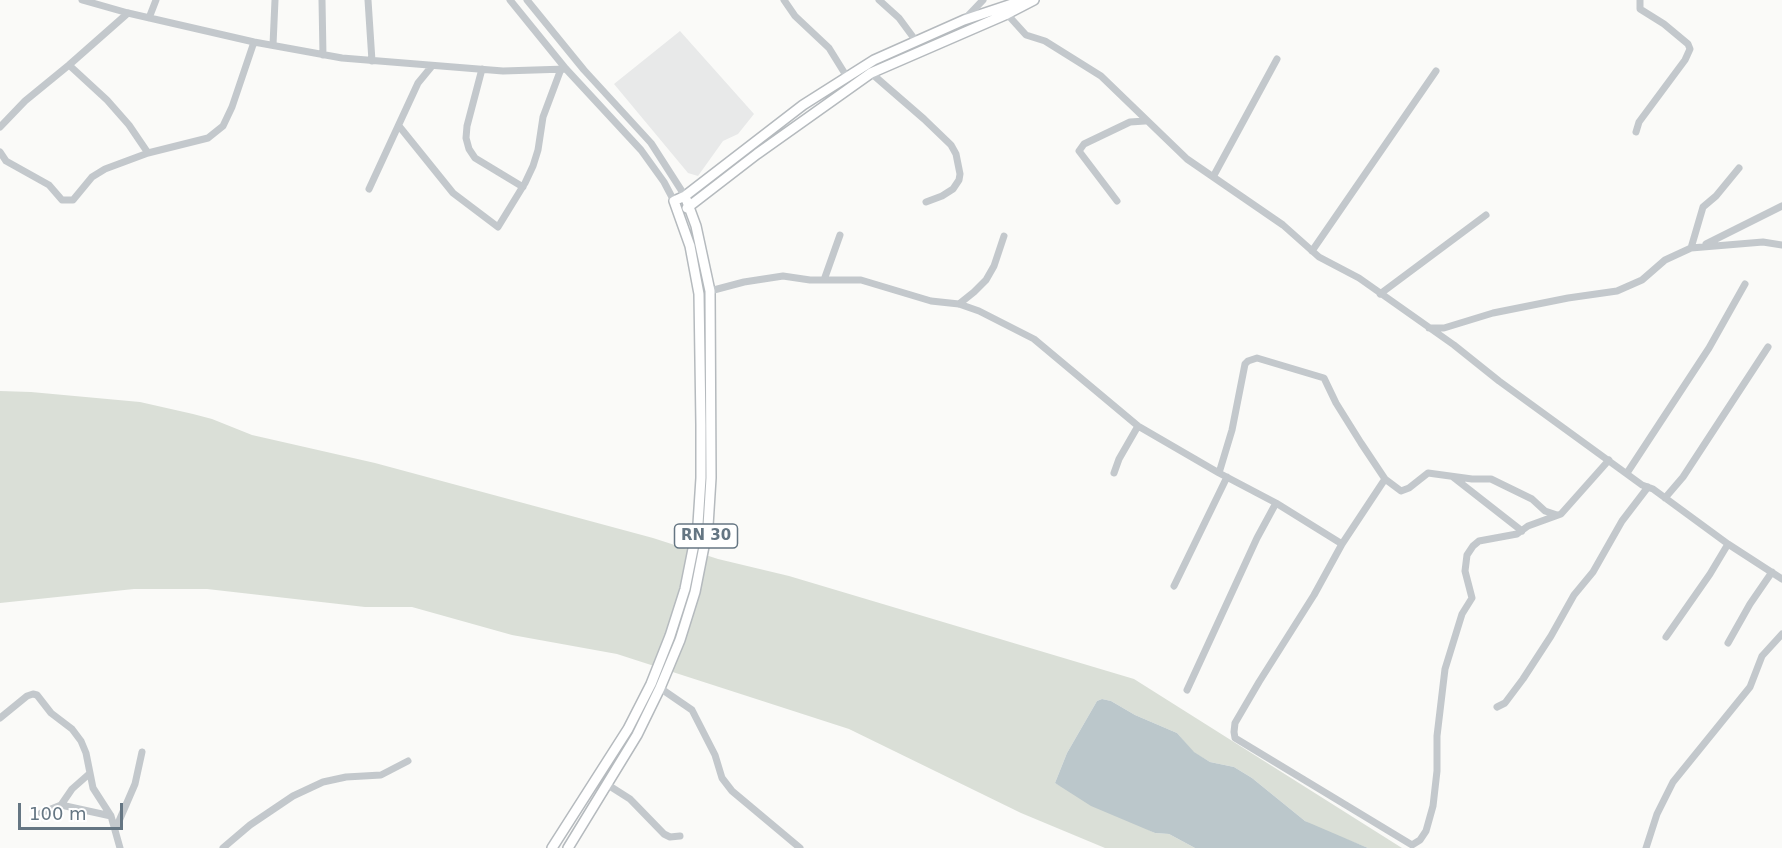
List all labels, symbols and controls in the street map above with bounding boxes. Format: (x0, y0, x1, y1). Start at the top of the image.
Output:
road number: RN 30 (674, 524, 738, 548)
scale bar (21, 791, 126, 829)
text: 100 m (29, 803, 87, 824)

